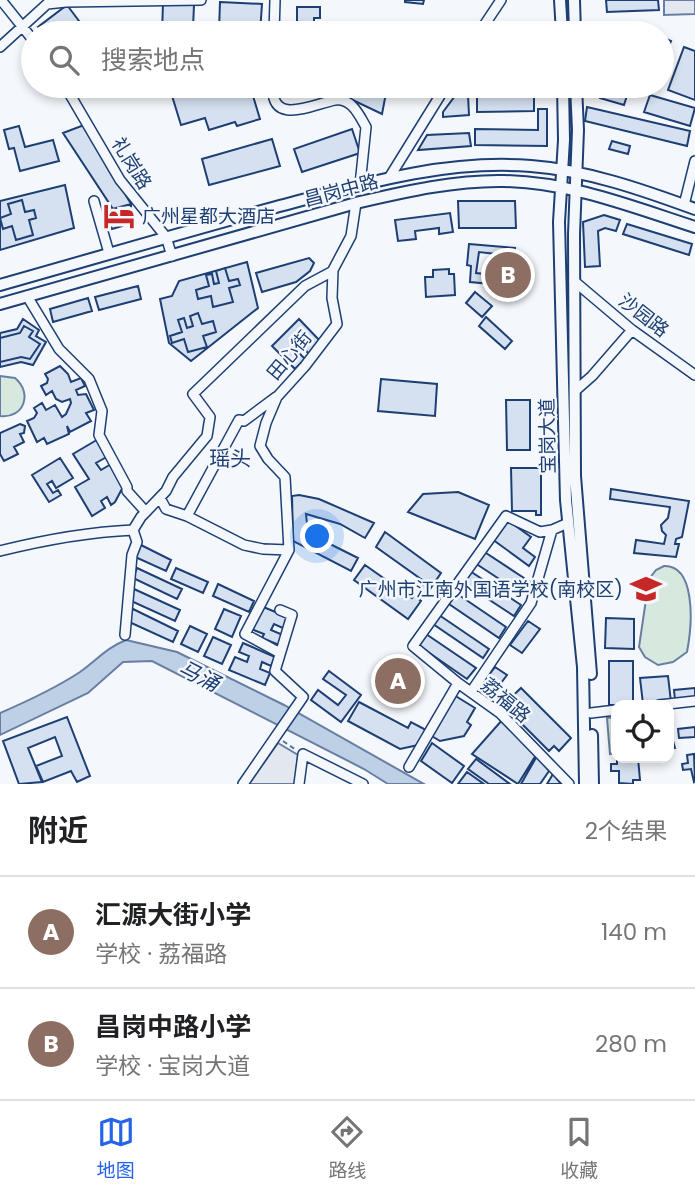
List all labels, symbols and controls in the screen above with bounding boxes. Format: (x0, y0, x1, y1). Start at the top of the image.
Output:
search box (21, 21, 674, 98)
icon: search (45, 41, 83, 79)
text: 搜索地点 (101, 42, 205, 78)
street label: 礼岗路 (105, 132, 158, 195)
street label: 昌岗中路 (301, 168, 381, 213)
hotel icon: 广州星都大酒店 (102, 199, 136, 233)
place label: 广州星都大酒店 (142, 203, 275, 230)
pin: B (485, 249, 531, 301)
street label: 沙园路 (613, 287, 674, 344)
street label: 田心街 (261, 325, 318, 386)
street label: 宝岗大道 (533, 398, 562, 474)
district label: 瑶头 (209, 444, 251, 473)
your location (300, 519, 334, 553)
school or university icon: 广州市江南外国语学校(南校区) (629, 572, 663, 606)
place label: 广州市江南外国语学校(南校区) (359, 576, 623, 603)
water label: 马涌 (174, 653, 226, 699)
pin: A (375, 655, 421, 707)
street label: 荔福路 (475, 672, 536, 729)
map controls (611, 700, 674, 763)
button: locate (611, 700, 674, 763)
text: 附近 (28, 809, 88, 852)
text: 2个结果 (585, 815, 667, 847)
text: 汇源大街小学 (95, 897, 251, 933)
text: A (43, 916, 59, 948)
text: 140 m (601, 916, 667, 948)
text: 学校 · 荔福路 (95, 938, 227, 970)
text: 昌岗中路小学 (95, 1009, 251, 1045)
text: B (43, 1028, 59, 1060)
text: 280 m (595, 1028, 667, 1060)
text: 学校 · 宝岗大道 (95, 1050, 250, 1082)
tab: 地图 (97, 1113, 135, 1185)
tab: 路线 (328, 1113, 366, 1185)
tab: 收藏 (560, 1113, 598, 1185)

